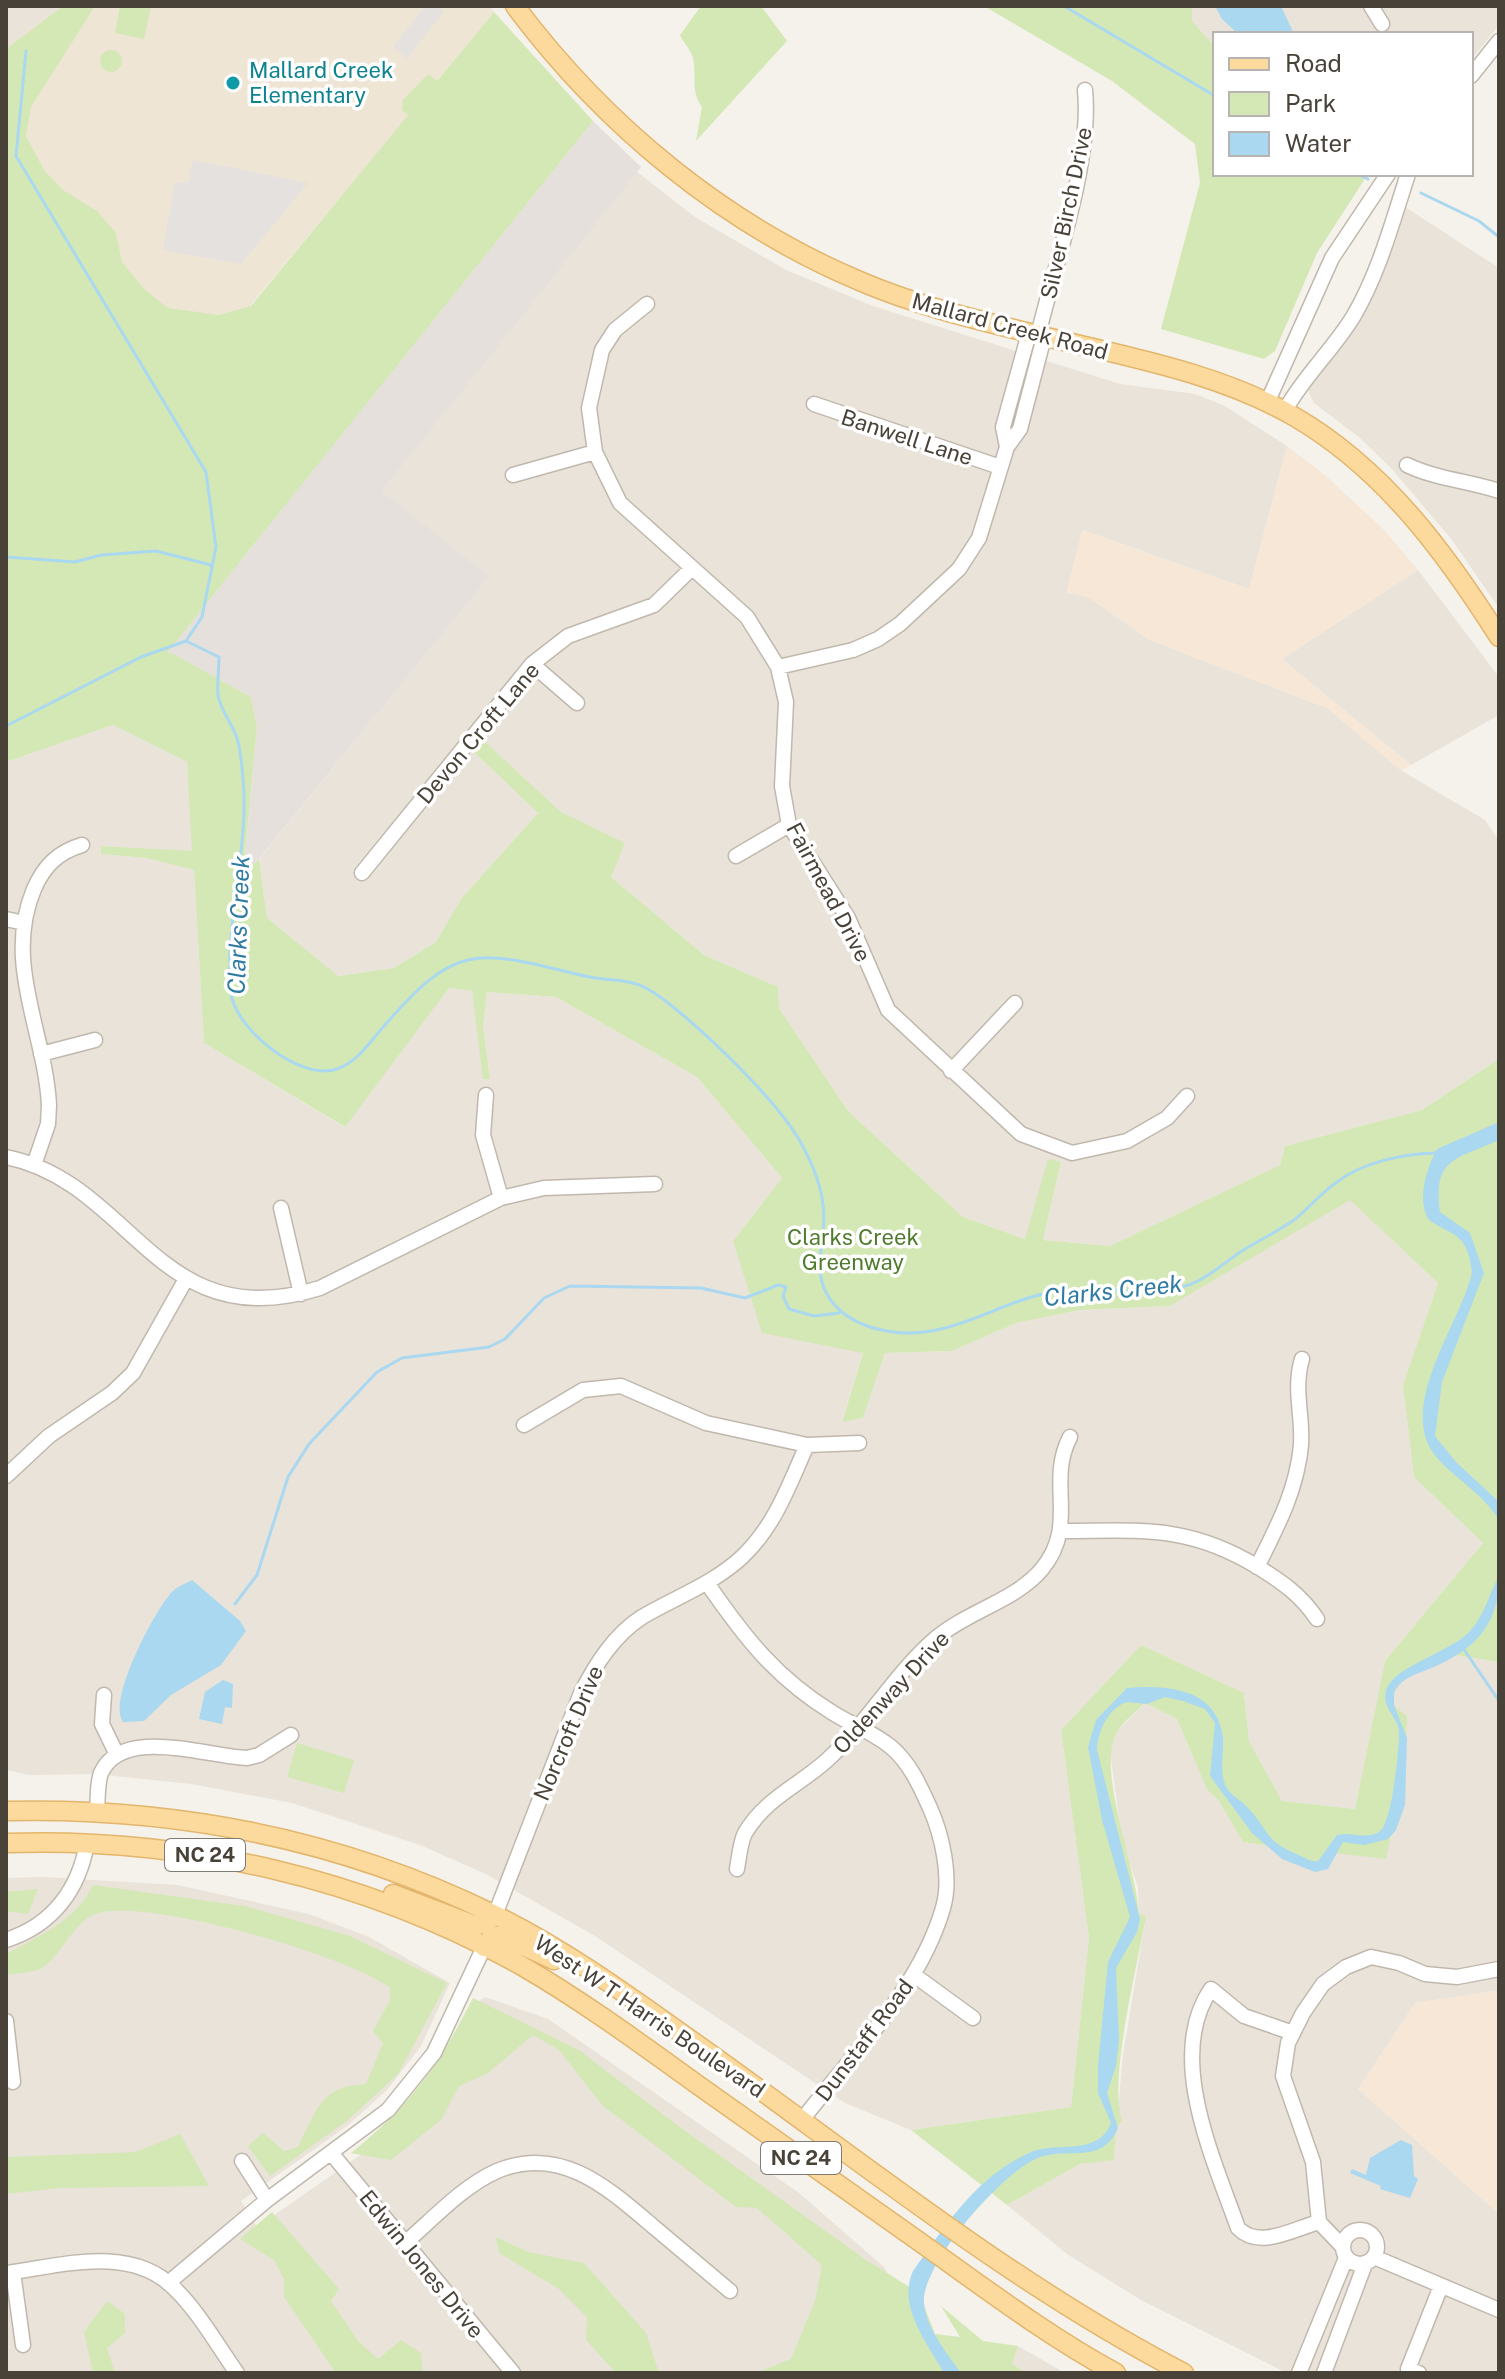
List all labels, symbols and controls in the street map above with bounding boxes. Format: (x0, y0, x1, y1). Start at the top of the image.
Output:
legend (1213, 32, 1473, 176)
text: Road (1285, 49, 1342, 77)
place label: Mallard Creek Elementary (249, 57, 393, 108)
marker: Mallard Creek Elementary (224, 74, 242, 92)
text: Park (1285, 89, 1336, 117)
street label: Silver Birch Drive (1035, 125, 1097, 301)
text: Water (1285, 129, 1352, 157)
street label: Mallard Creek Road (909, 287, 1111, 365)
street label: Banwell Lane (838, 404, 976, 470)
street label: Devon Croft Lane (411, 657, 545, 809)
street label: Fairmead Drive (781, 818, 877, 966)
water label: Clarks Creek (222, 855, 254, 995)
park label: Clarks Creek Greenway (787, 1224, 919, 1275)
water label: Clarks Creek (1042, 1269, 1184, 1311)
street label: Oldenway Drive (827, 1625, 955, 1759)
street label: Norcroft Drive (528, 1662, 608, 1804)
road number: NC 24 (165, 1839, 245, 1871)
street label: West W T Harris Boulevard (530, 1929, 770, 2103)
street label: Dunstaff Road (810, 1974, 918, 2106)
road number: NC 24 (761, 2142, 841, 2174)
street label: Edwin Jones Drive (354, 2185, 490, 2343)

